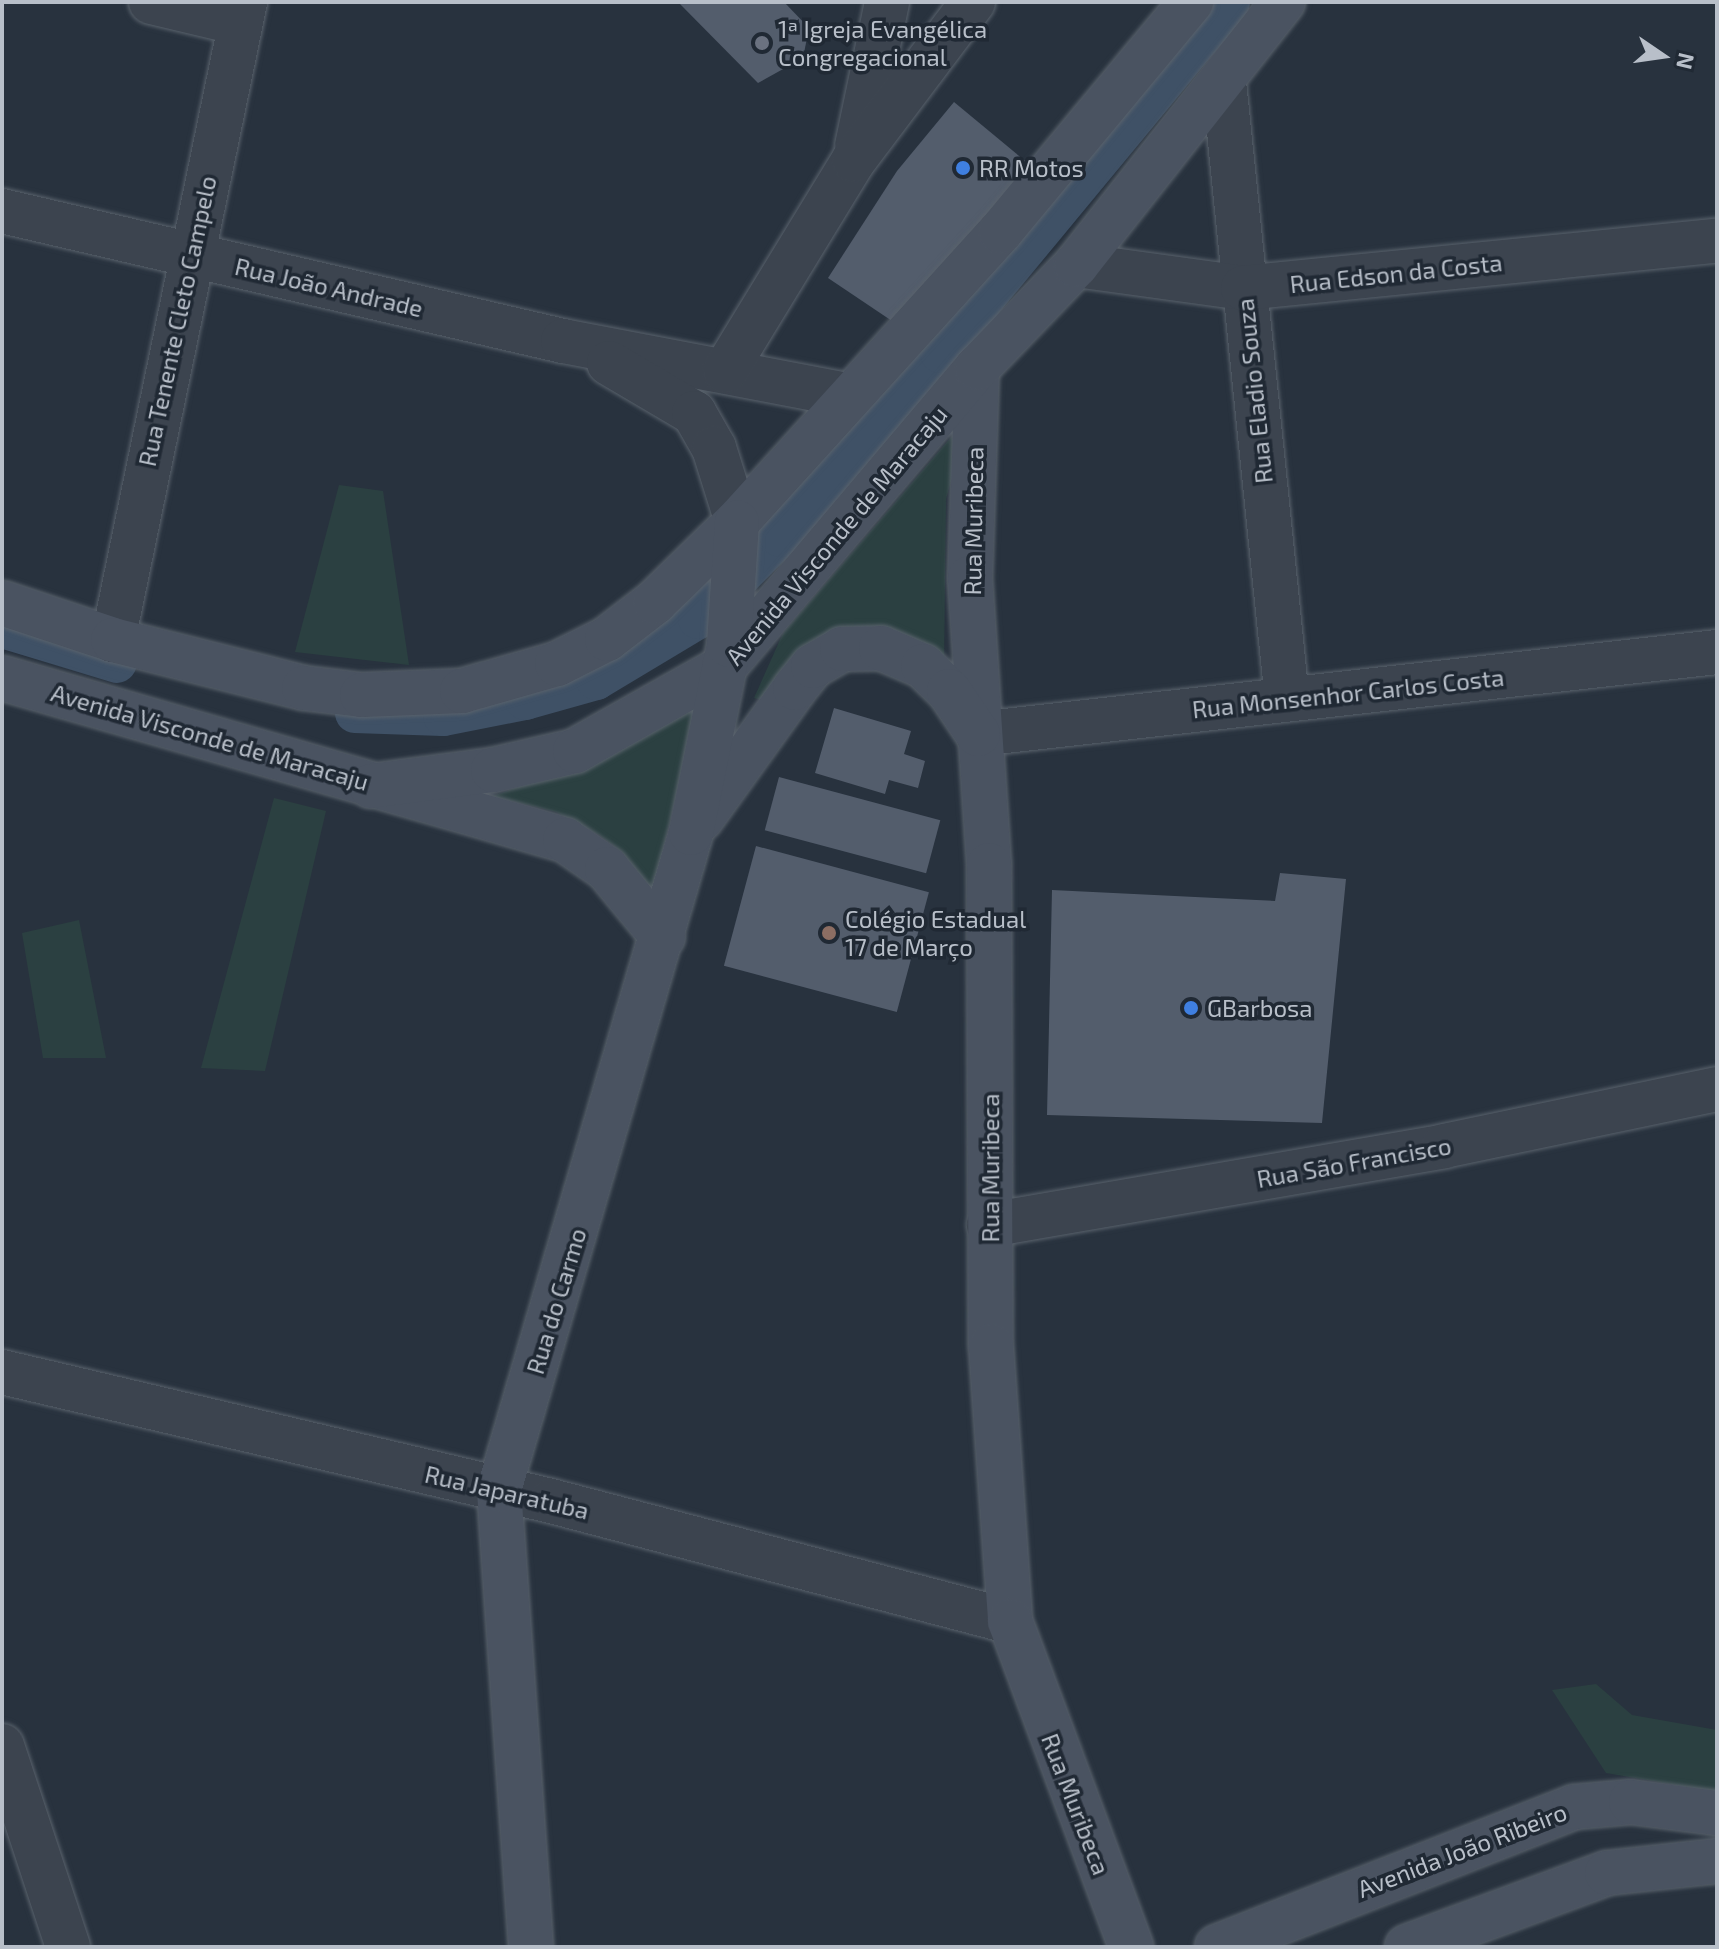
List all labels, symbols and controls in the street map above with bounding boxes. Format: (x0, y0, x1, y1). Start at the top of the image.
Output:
place label: 1ª Igreja Evangélica Congregacional (778, 15, 987, 71)
north arrow (1623, 16, 1703, 96)
marker: 1ª Igreja Evangélica Congregacional (753, 34, 771, 52)
text: N (1672, 51, 1701, 72)
place label: RR Motos (979, 154, 1084, 182)
marker: RR Motos (954, 159, 972, 177)
street label: Rua Tenente Cleto Campelo (132, 173, 222, 469)
street label: Rua Edson da Costa (1288, 248, 1504, 298)
street label: Rua João Andrade (232, 251, 426, 323)
street label: Rua Eladio Souza (1230, 297, 1278, 485)
street label: Avenida Visconde de Maracaju (719, 400, 953, 670)
street label: Rua Muribeca (957, 446, 989, 596)
street label: Rua Monsenhor Carlos Costa (1190, 662, 1506, 724)
street label: Avenida Visconde de Maracaju (48, 678, 372, 796)
place label: Colégio Estadual 17 de Março (845, 905, 1026, 961)
marker: Colégio Estadual 17 de Março (820, 924, 838, 942)
place label: GBarbosa (1207, 994, 1312, 1022)
marker: GBarbosa (1182, 999, 1200, 1017)
street label: Rua Muribeca (976, 1094, 1004, 1242)
street label: Rua São Francisco (1254, 1131, 1454, 1193)
street label: Rua do Carmo (520, 1225, 592, 1377)
street label: Rua Japaratuba (422, 1459, 592, 1525)
street label: Rua Muribeca (1036, 1729, 1116, 1879)
street label: Avenida João Ribeiro (1353, 1797, 1571, 1903)

